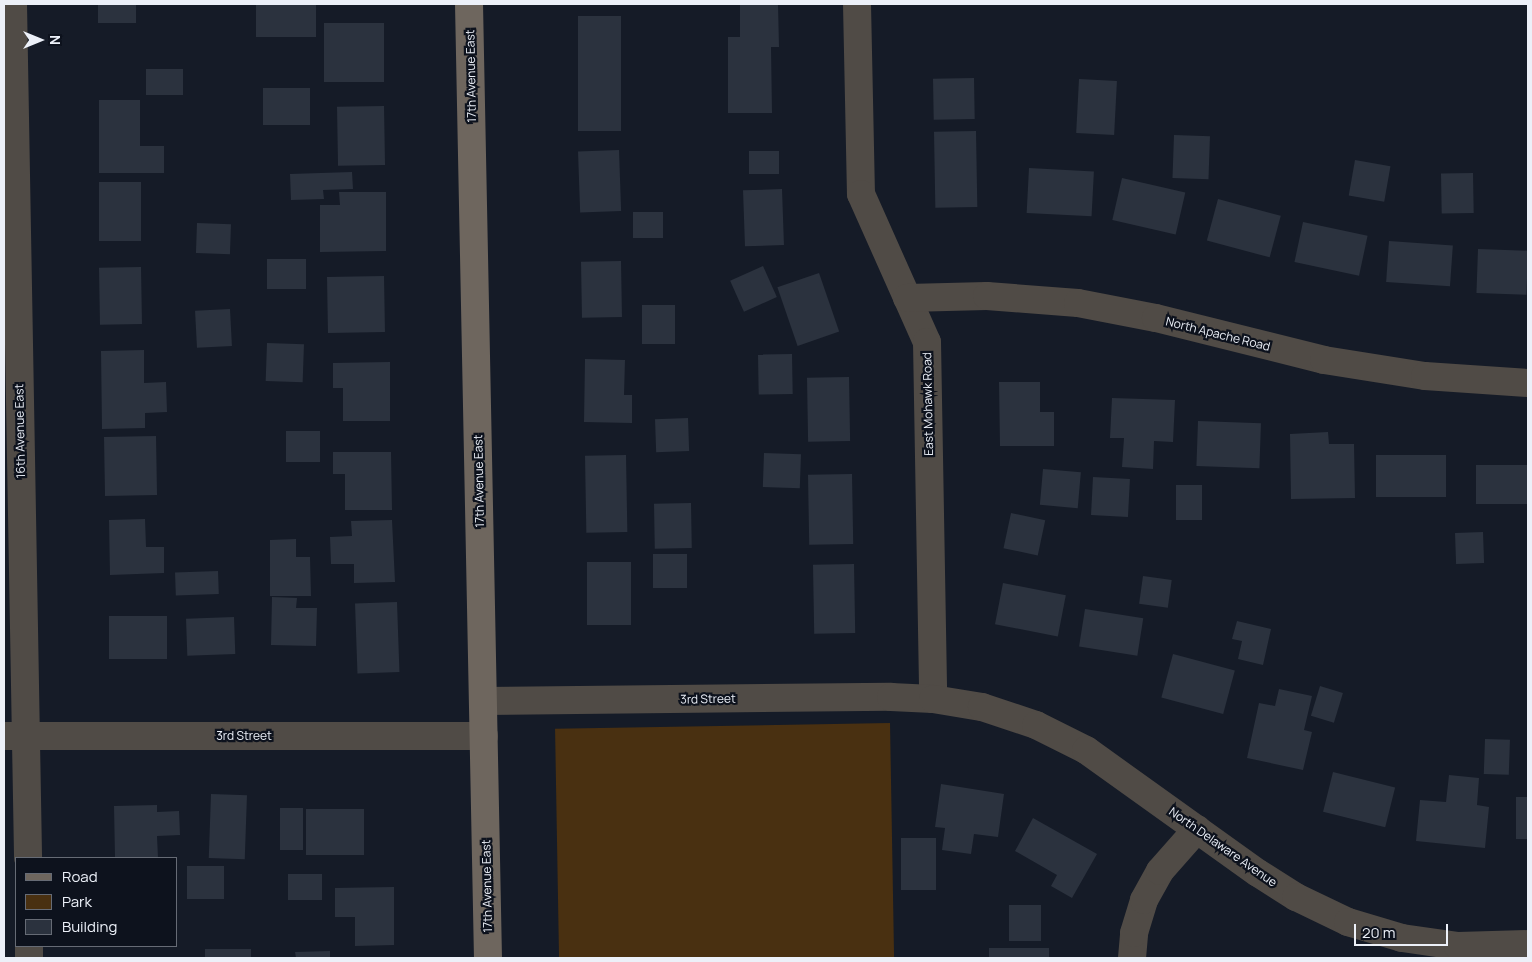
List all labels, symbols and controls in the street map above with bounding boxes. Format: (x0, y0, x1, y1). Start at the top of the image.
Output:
north arrow (15, 15, 65, 65)
street label: 17th Avenue East (463, 29, 479, 123)
text: N (46, 35, 65, 45)
street label: North Apache Road (1164, 314, 1272, 354)
street label: East Mohawk Road (920, 352, 936, 456)
street label: 16th Avenue East (12, 384, 28, 478)
street label: 17th Avenue East (471, 434, 487, 528)
street label: 3rd Street (680, 691, 736, 707)
street label: 3rd Street (216, 729, 272, 743)
street label: North Delaware Avenue (1166, 804, 1280, 890)
street label: 17th Avenue East (479, 839, 495, 933)
legend (15, 857, 178, 947)
text: Road (62, 866, 98, 887)
text: Park (62, 891, 92, 912)
scale bar (1357, 914, 1451, 946)
text: Building (62, 916, 117, 937)
text: 20 m (1362, 922, 1395, 943)

